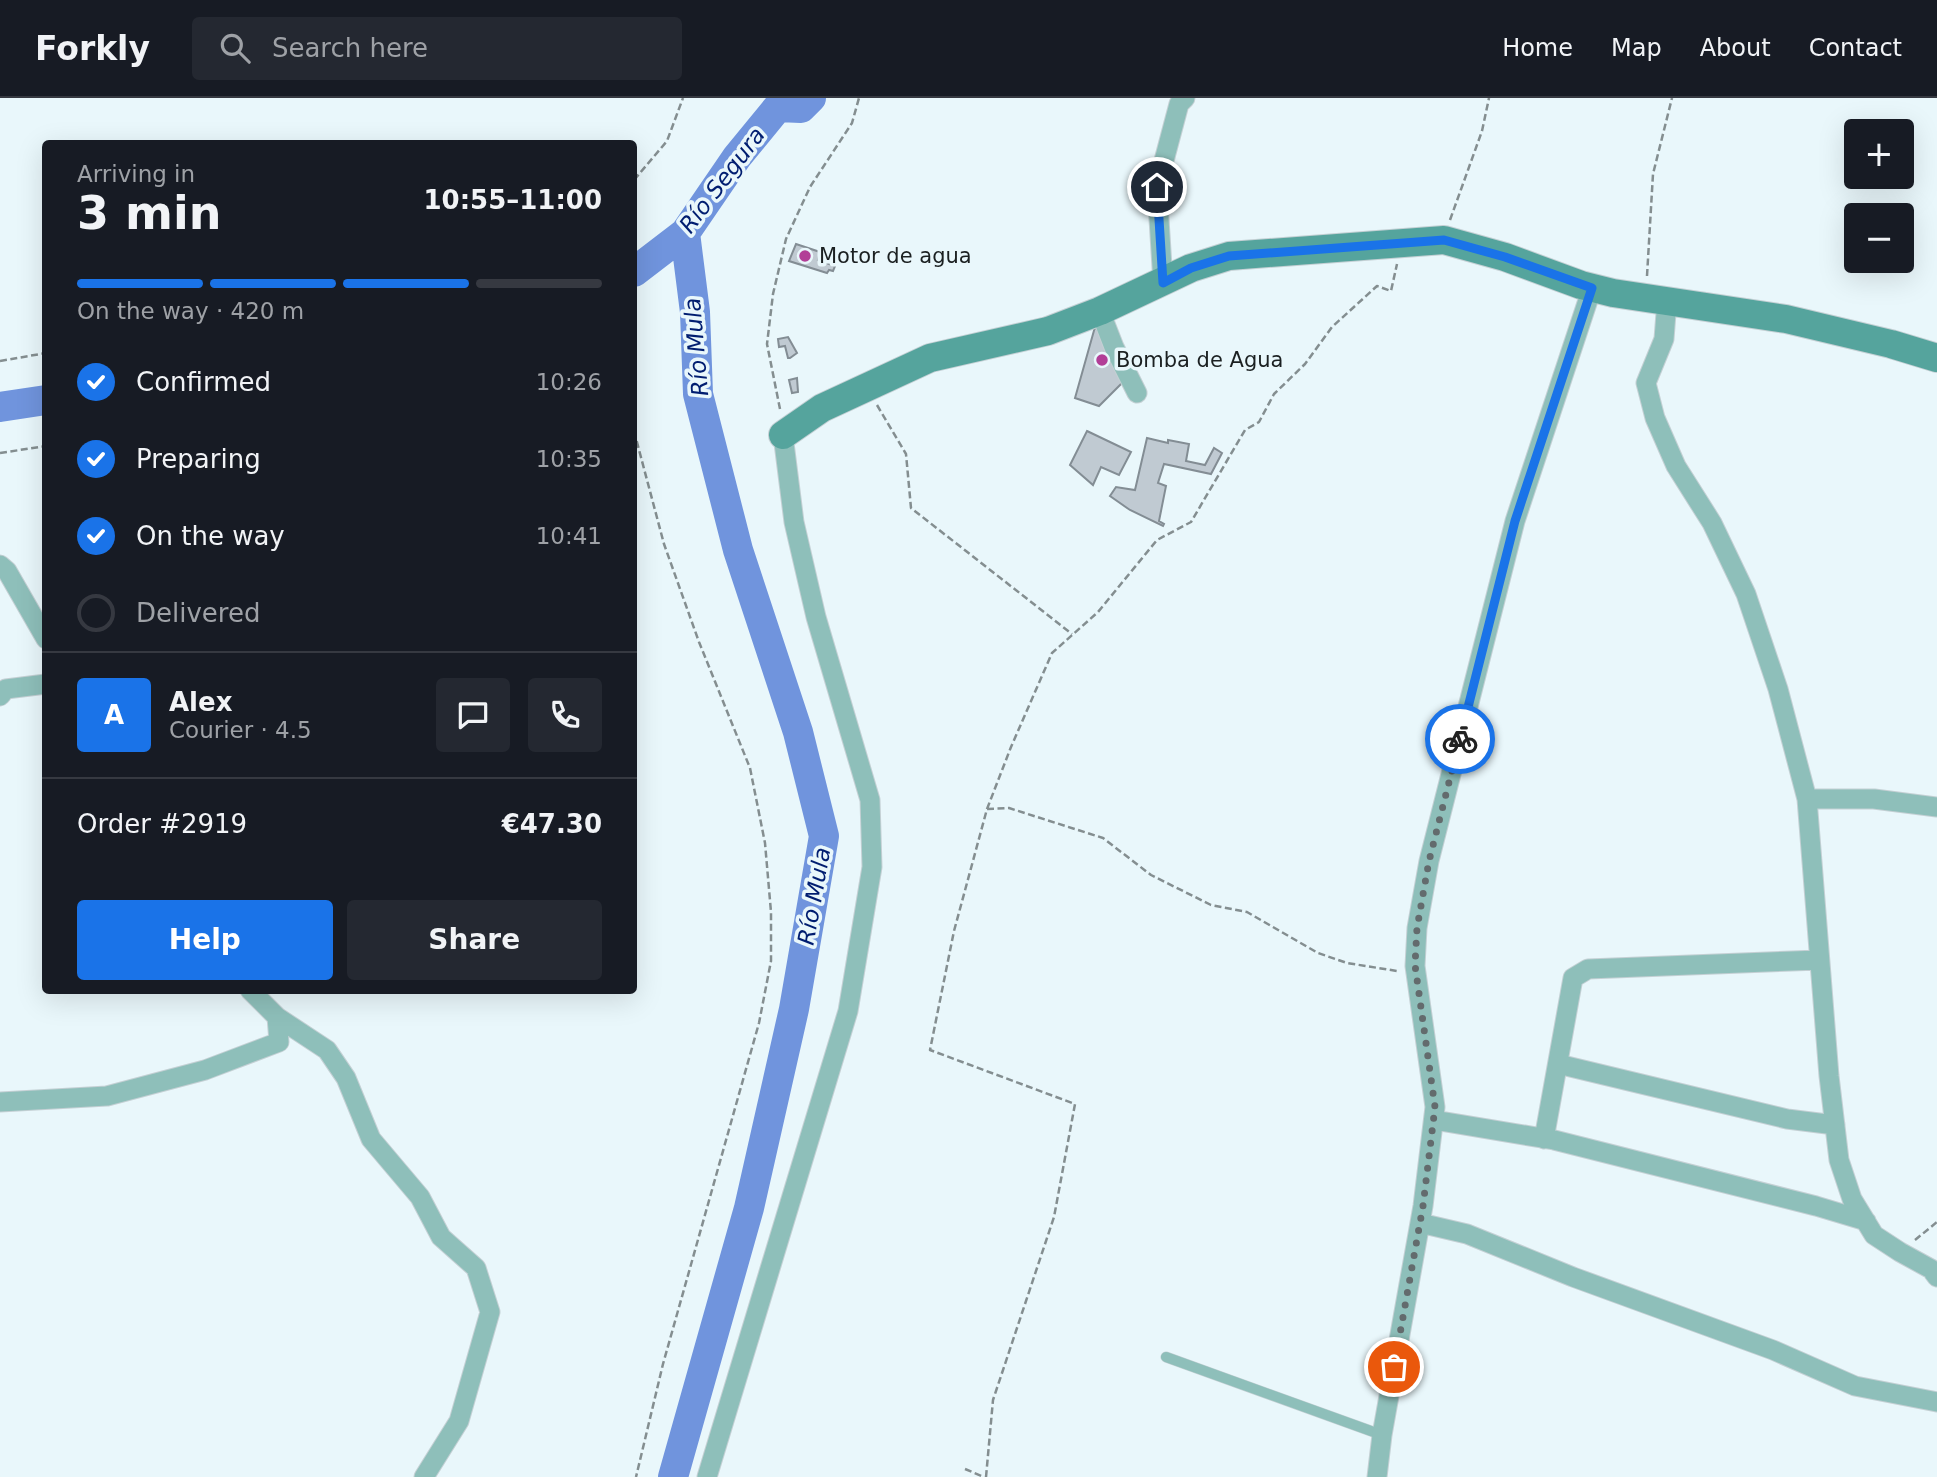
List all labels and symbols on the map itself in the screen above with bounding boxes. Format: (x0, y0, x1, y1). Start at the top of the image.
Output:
water label: Río Segura (674, 122, 770, 238)
pin (1127, 157, 1187, 217)
place label: Motor de agua (819, 244, 972, 268)
marker: Motor de agua (797, 248, 813, 264)
water label: Río Mula (679, 297, 713, 397)
place label: Bomba de Agua (1116, 348, 1283, 372)
marker: Bomba de Agua (1094, 352, 1110, 368)
courier (1425, 704, 1495, 774)
water label: Río Mula (793, 845, 835, 947)
pin (1364, 1337, 1424, 1397)

